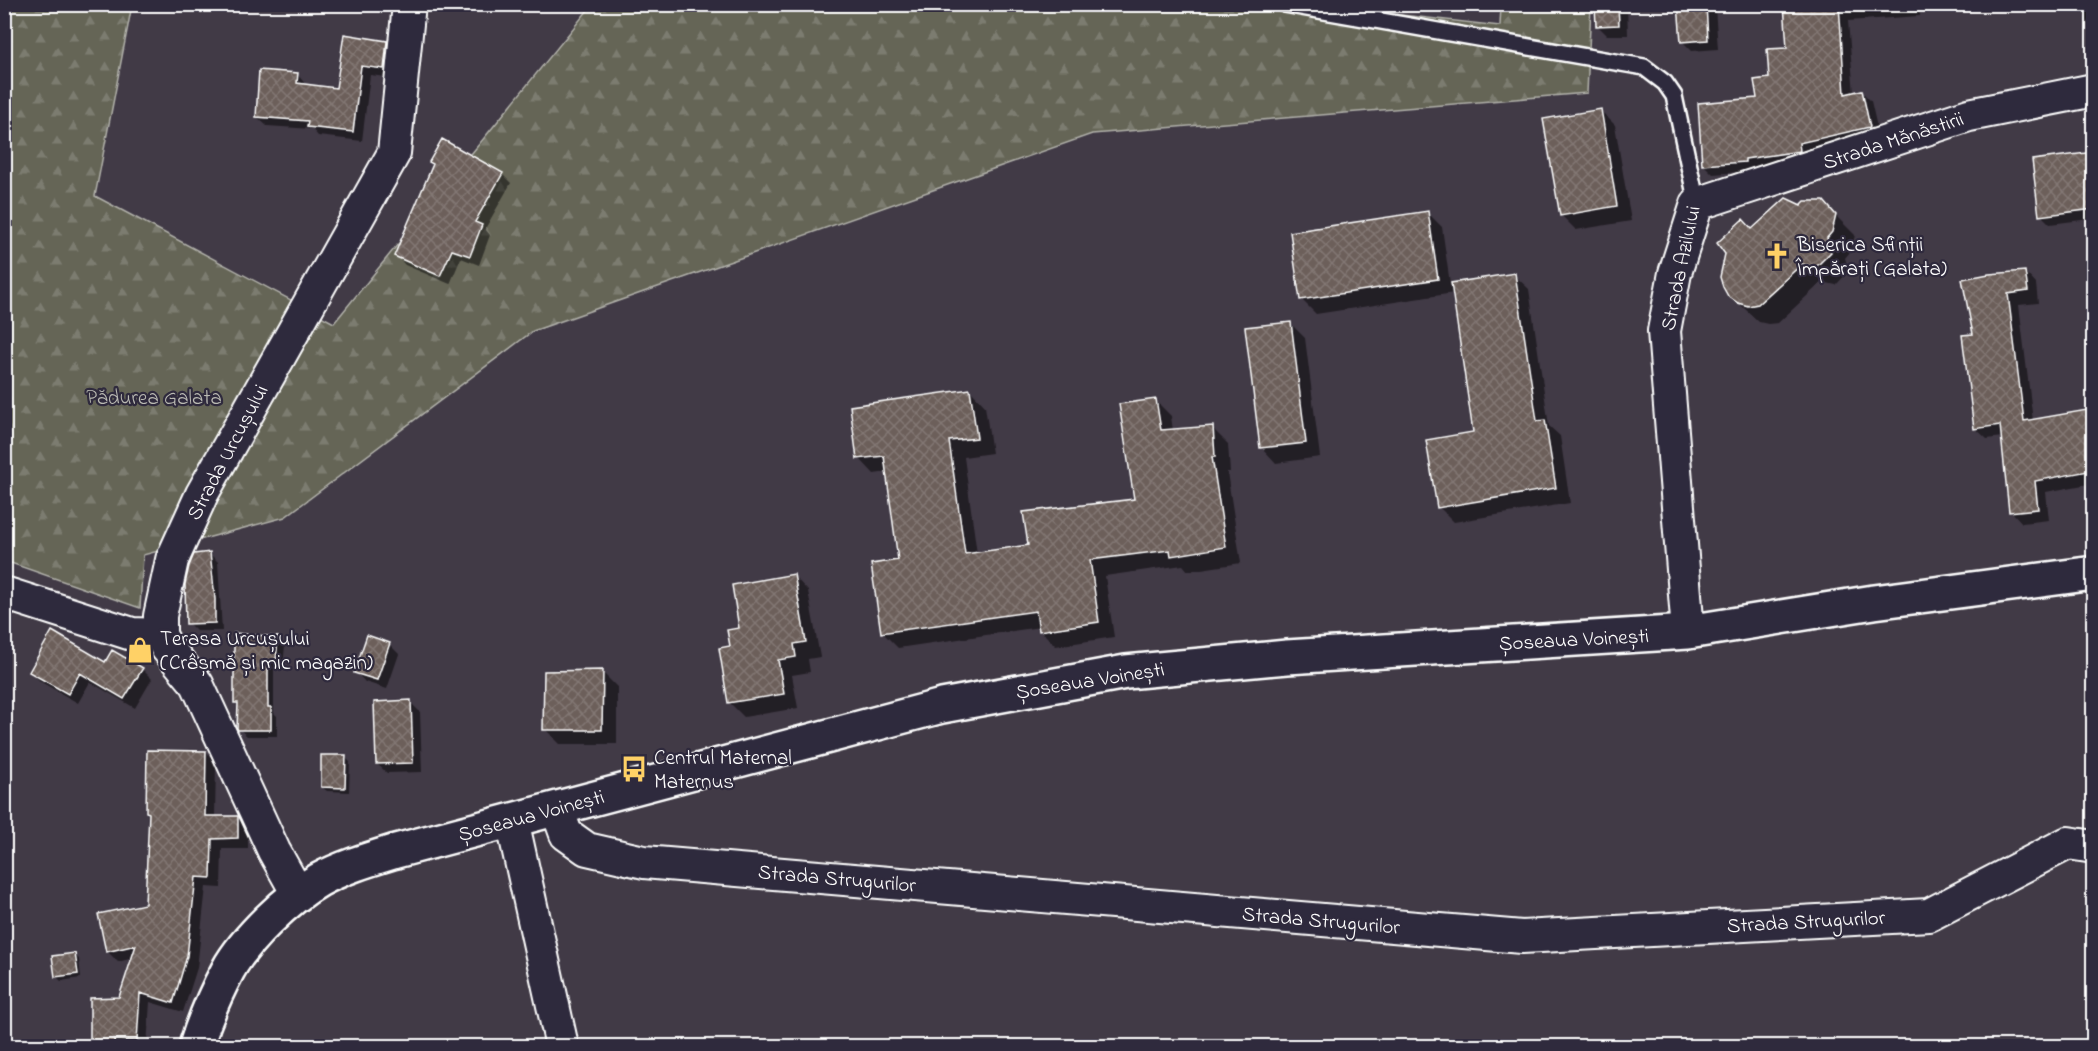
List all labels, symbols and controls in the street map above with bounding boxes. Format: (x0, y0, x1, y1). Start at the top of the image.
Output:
street label: Strada Mănăstirii (1819, 105, 1968, 179)
street label: Strada Azilului (1654, 203, 1710, 334)
place label: Biserica Sfinții Împărați (Galata) (1795, 231, 1947, 285)
church icon: Biserica Sfinții Împărați (Galata) (1762, 241, 1792, 271)
street label: Strada Urcușului (180, 380, 277, 526)
park label: Pădurea Galata (86, 384, 222, 414)
street label: Șoseaua Voinești (1498, 622, 1650, 660)
place label: Terasa Urcușului (Crâșmă și mic magazin) (160, 625, 373, 681)
shop icon: Terasa Urcușului (Crâșmă și mic magazin) (125, 635, 155, 665)
street label: Șoseaua Voinești (1014, 655, 1167, 709)
place label: Centrul Maternal Maternus (654, 744, 792, 798)
bus stop icon: Centrul Maternal Maternus (619, 754, 649, 784)
street label: Șoseaua Voinești (455, 783, 608, 851)
street label: Strada Strugurilor (756, 858, 918, 904)
street label: Strada Strugurilor (1240, 900, 1402, 946)
street label: Strada Strugurilor (1726, 904, 1887, 944)

